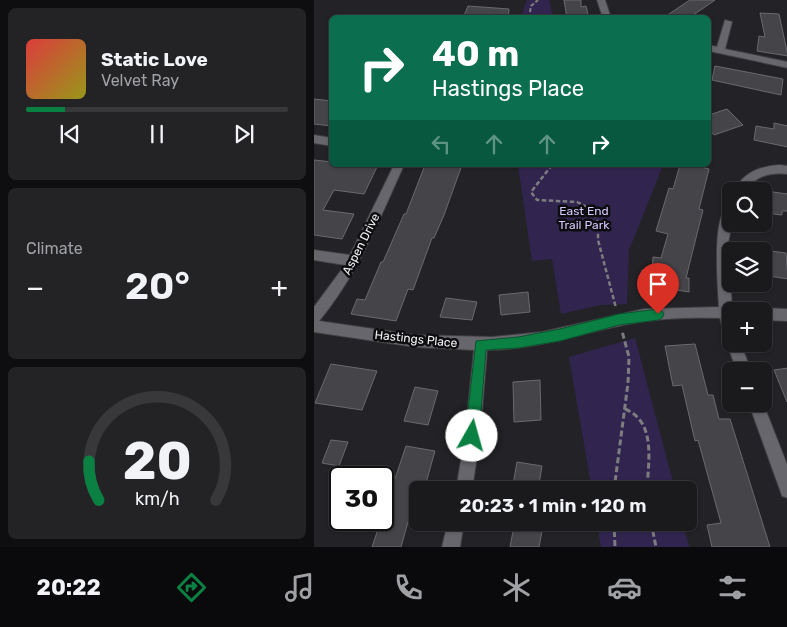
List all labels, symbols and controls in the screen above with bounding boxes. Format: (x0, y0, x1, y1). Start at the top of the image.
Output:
text: 40 m (432, 33, 519, 75)
icon: right (349, 35, 414, 100)
text: Static Love (101, 48, 208, 71)
text: Velvet Ray (101, 71, 179, 90)
text: Hastings Place (432, 75, 584, 102)
icon: previous (56, 120, 84, 148)
icon: pause (143, 120, 171, 148)
icon: next (230, 120, 258, 148)
icon: left (427, 130, 455, 158)
icon: ahead (480, 130, 508, 158)
icon: ahead (533, 130, 561, 158)
icon: right (586, 130, 614, 158)
map controls (722, 182, 772, 412)
button: search (722, 182, 772, 232)
park label: East End Trail Park (559, 204, 610, 232)
street label: Aspen Drive (340, 211, 383, 277)
text: Climate (26, 239, 83, 258)
button: layers (722, 242, 772, 292)
text: 20° (125, 263, 190, 309)
pin (637, 263, 679, 314)
icon: arrive (644, 270, 672, 298)
text: − (26, 271, 44, 304)
text: + (271, 271, 288, 304)
button: + (722, 302, 772, 352)
street label: Hastings Place (374, 328, 458, 350)
button: − (722, 362, 772, 412)
position arrow (445, 409, 497, 461)
text: 20 (122, 430, 192, 492)
speed limit sign: 30 (329, 466, 394, 531)
text: km/h (135, 488, 179, 509)
text: 20:23 · 1 min · 120 m (460, 494, 646, 517)
icon: directions (174, 570, 209, 605)
icon: music (282, 570, 317, 605)
icon: phone (391, 570, 426, 605)
icon: climate (499, 570, 534, 605)
icon: car (607, 570, 642, 605)
icon: filters (715, 570, 750, 605)
text: 20:22 (37, 574, 101, 601)

